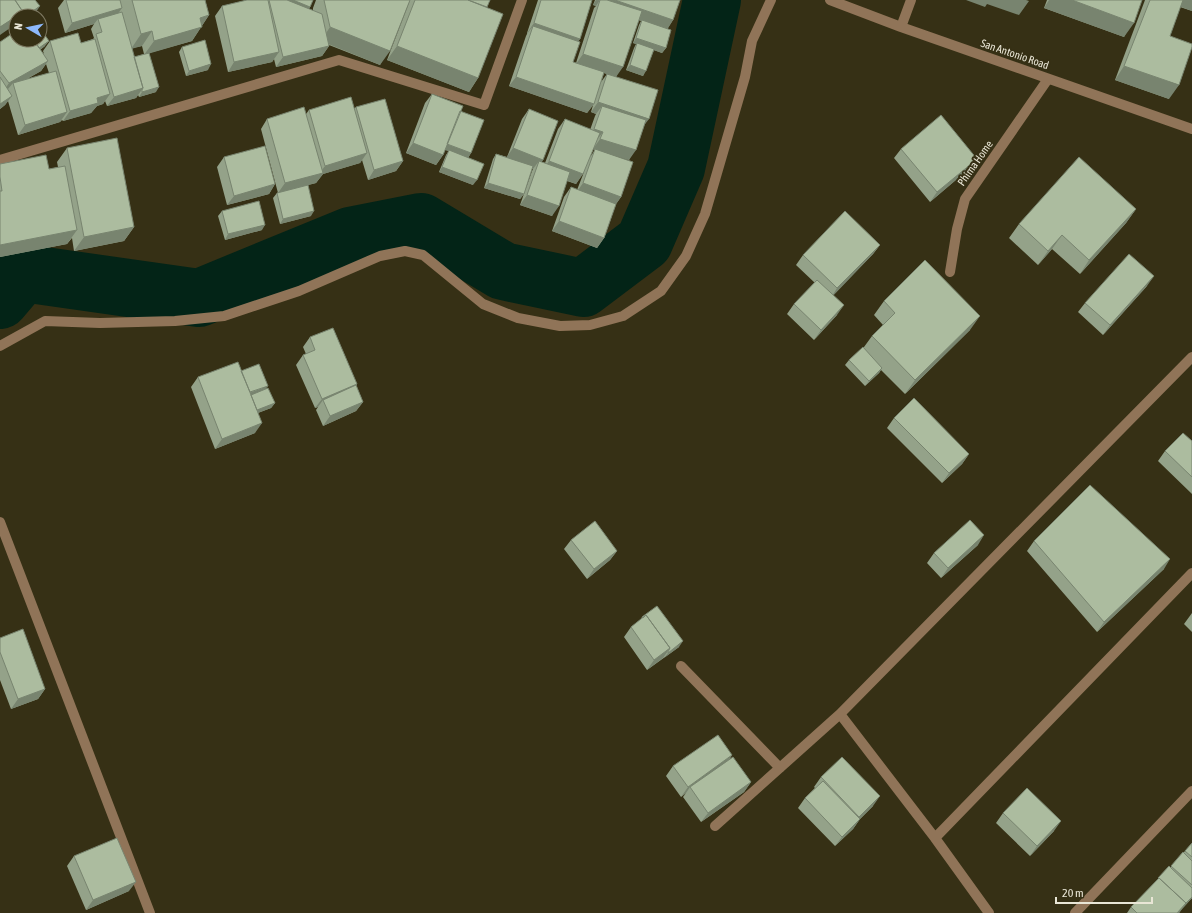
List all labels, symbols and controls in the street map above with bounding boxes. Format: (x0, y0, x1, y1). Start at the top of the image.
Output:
north arrow (8, 8, 48, 48)
text: N (12, 22, 25, 31)
street label: San Antonio Road (979, 37, 1051, 71)
street label: Phima Home (955, 138, 995, 188)
scale bar (1056, 879, 1152, 905)
text: 20 m (1062, 886, 1084, 900)

